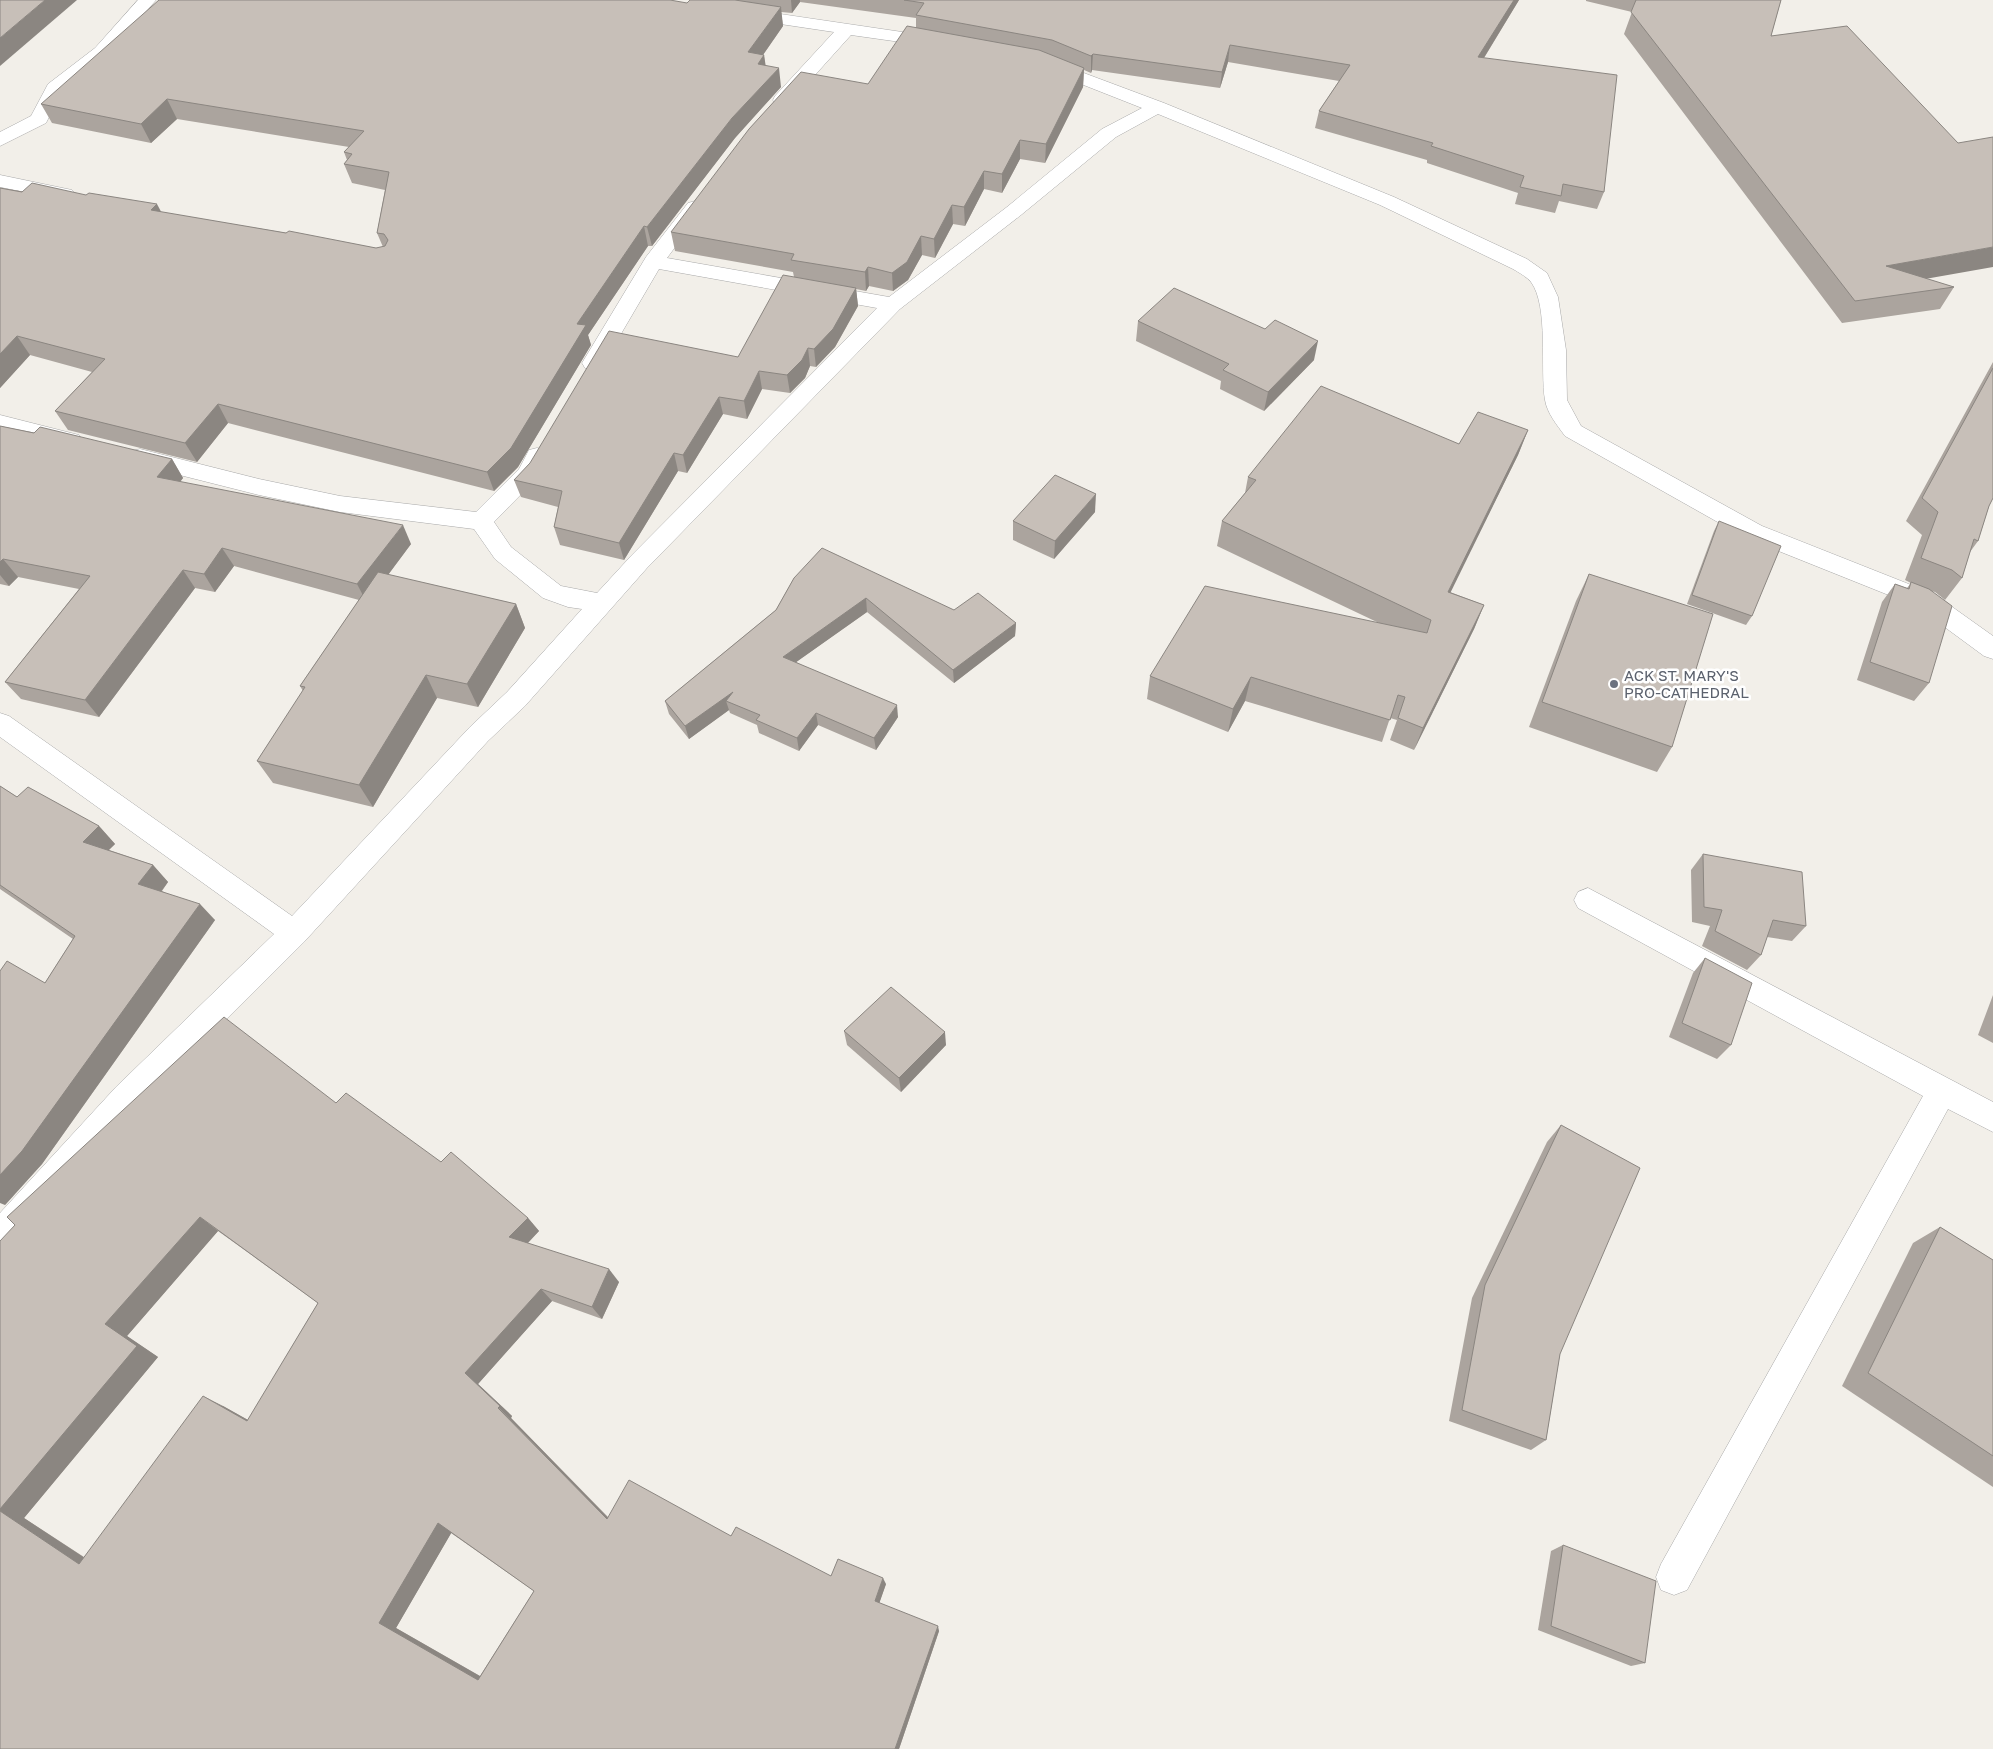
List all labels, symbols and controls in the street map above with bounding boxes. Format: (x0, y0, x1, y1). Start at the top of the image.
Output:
place label: ACK ST. MARY'S PRO-CATHEDRAL (1624, 666, 1749, 701)
marker: ACK ST. MARY'S PRO-CATHEDRAL (1608, 678, 1620, 690)

